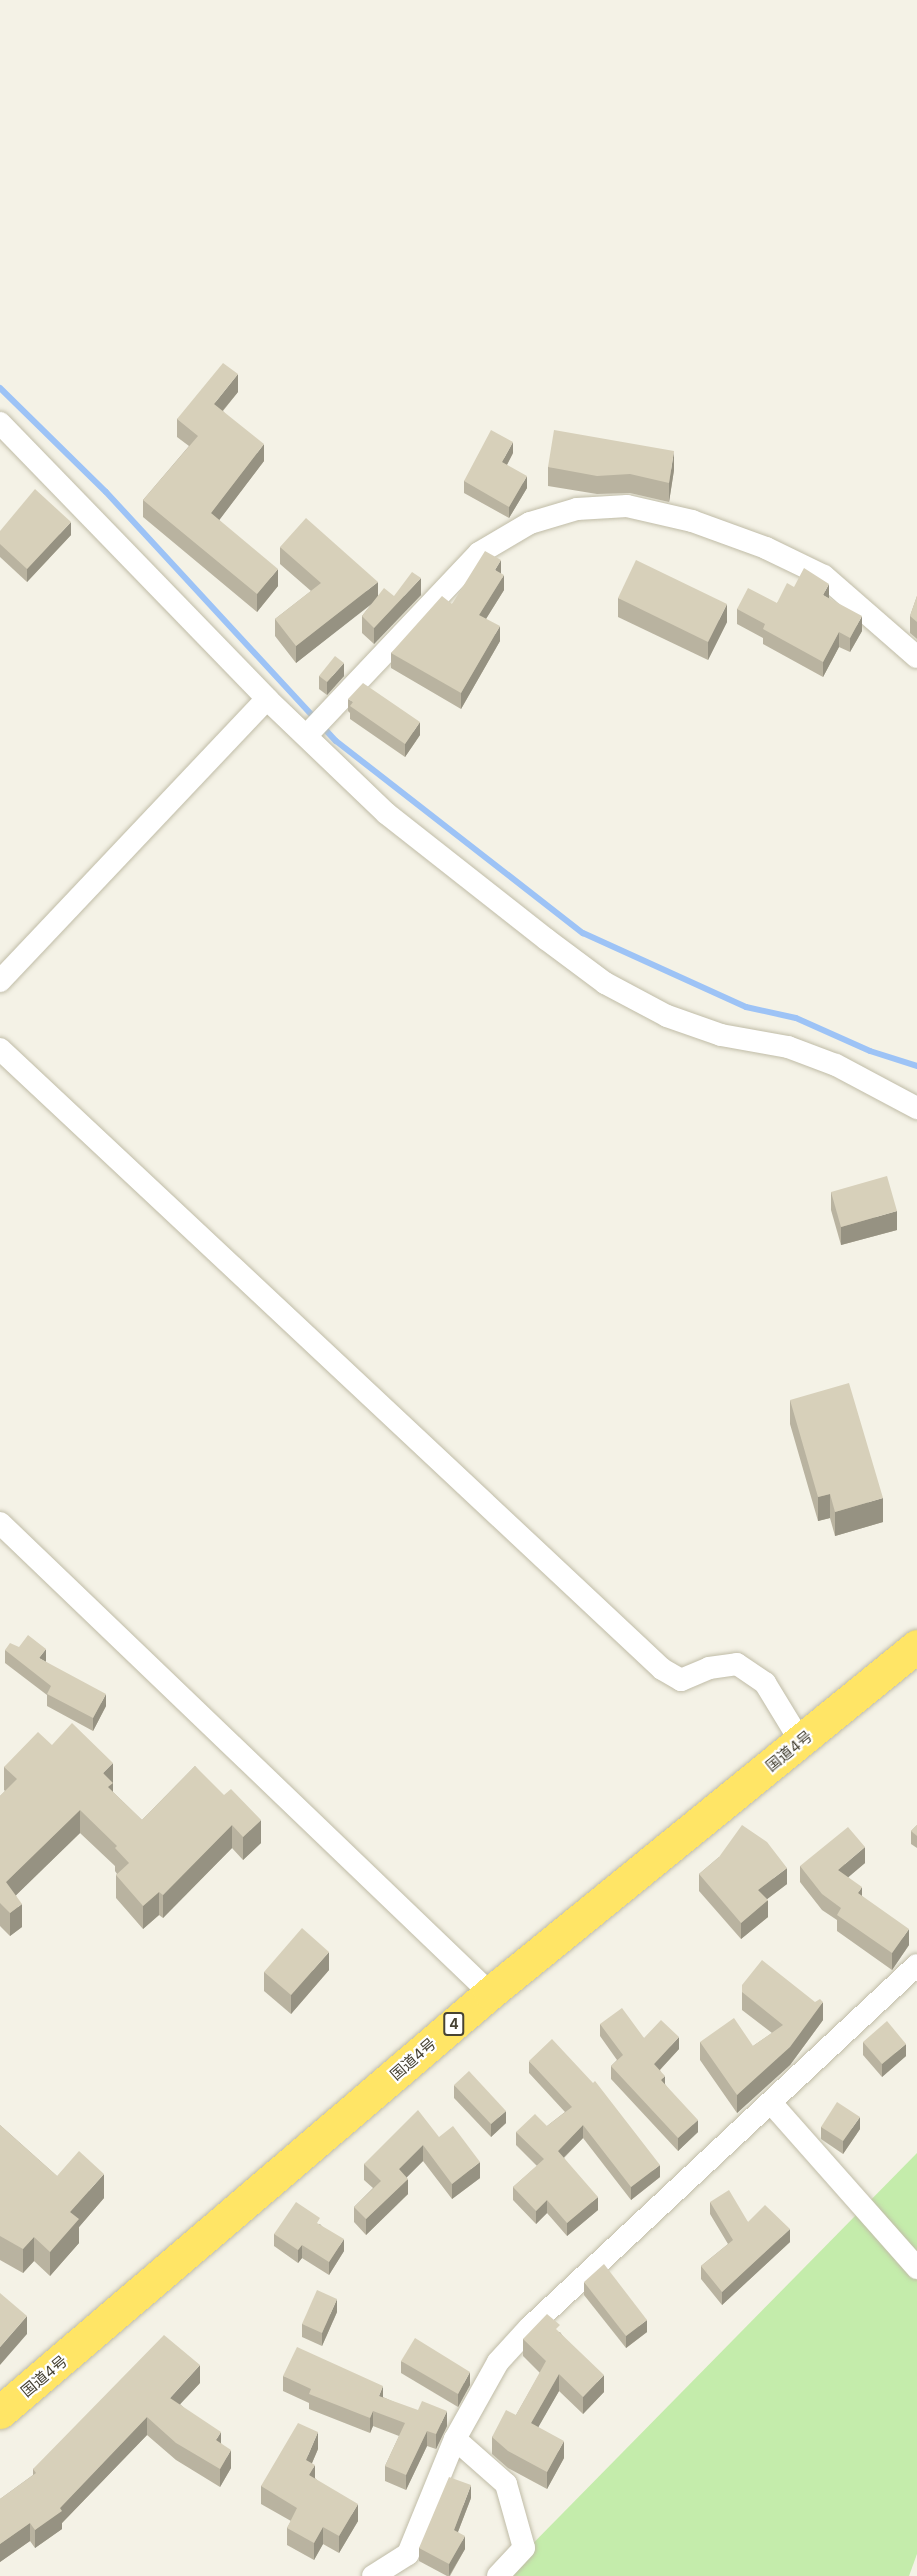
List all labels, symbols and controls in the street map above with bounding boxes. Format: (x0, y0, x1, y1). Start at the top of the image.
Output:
street label: 国道4号 (762, 1727, 816, 1775)
road number: 4 (442, 2013, 466, 2035)
street label: 国道4号 (386, 2034, 440, 2084)
street label: 国道4号 (17, 2352, 71, 2400)

